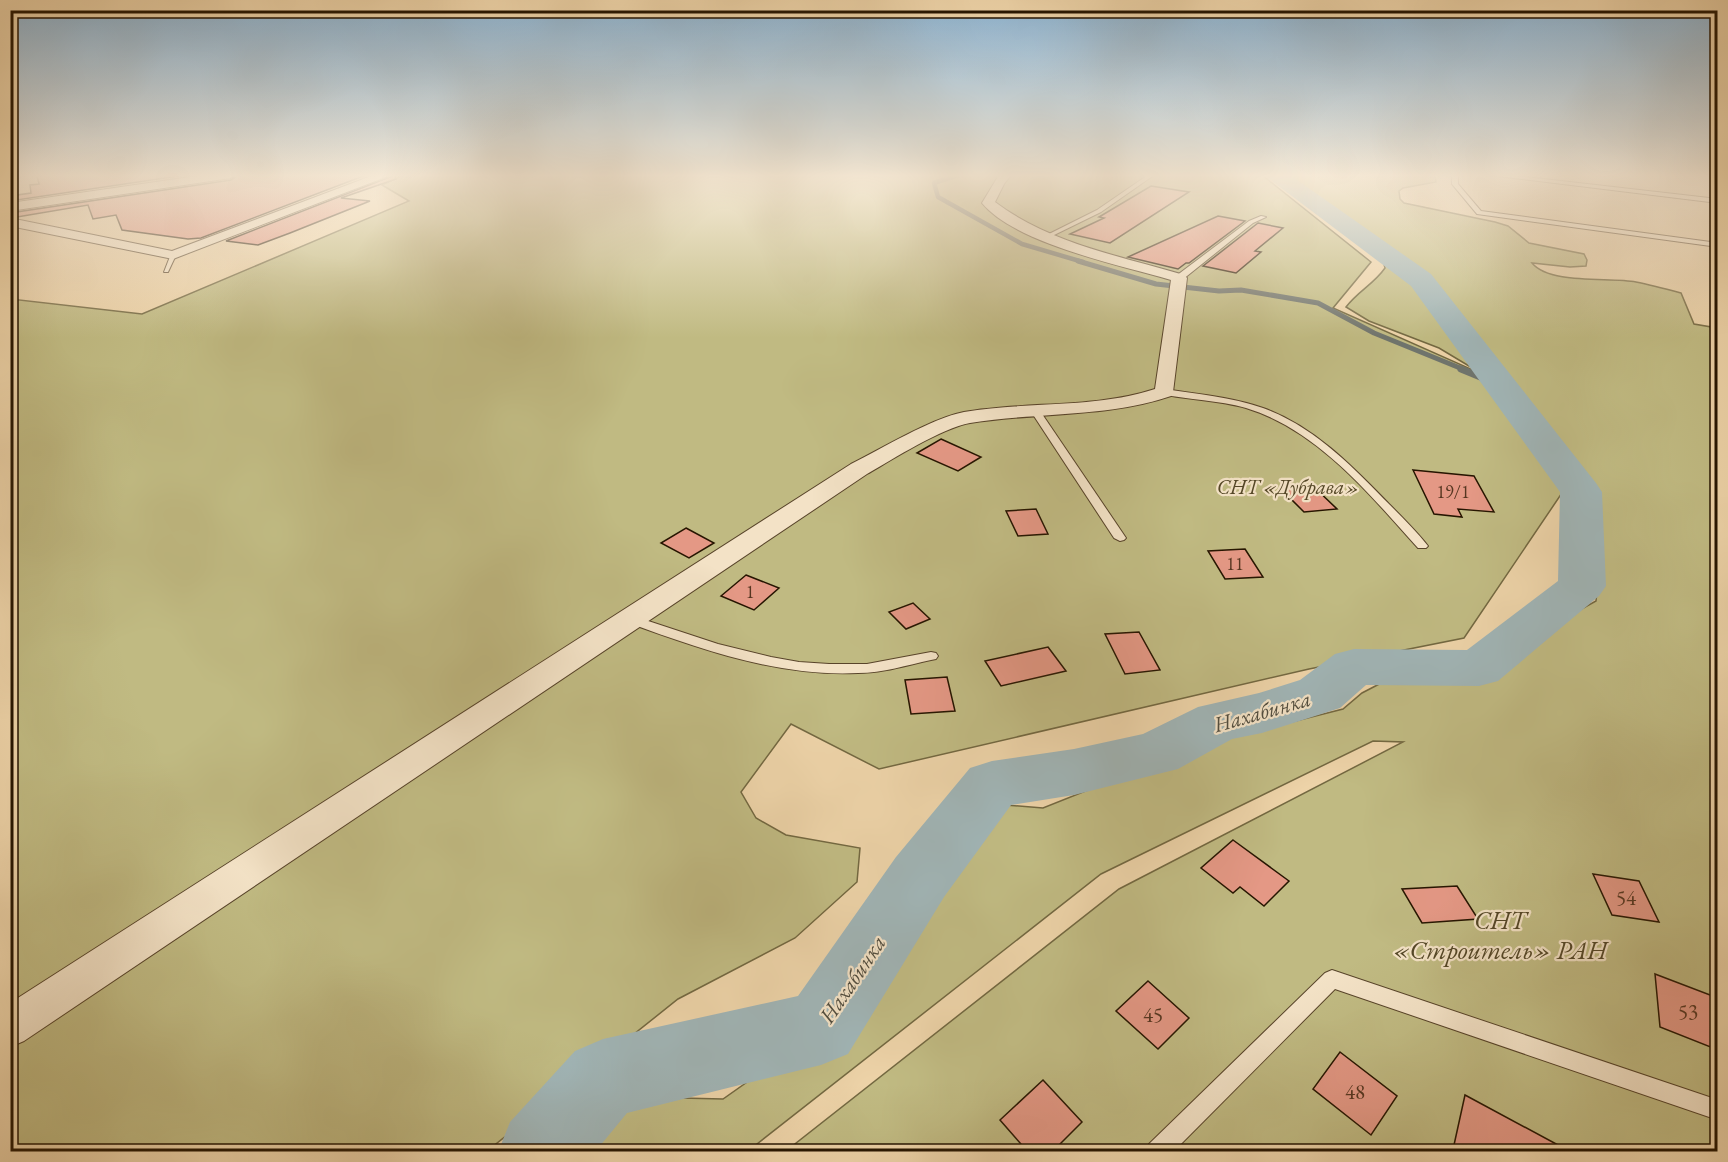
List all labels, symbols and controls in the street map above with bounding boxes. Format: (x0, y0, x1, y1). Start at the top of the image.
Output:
park label: СНТ «Дубрава» (1217, 473, 1359, 500)
house number: 19/1 (1436, 480, 1470, 503)
house number: 11 (1226, 552, 1244, 575)
house number: 1 (746, 580, 754, 603)
water label: Нахабинка (1209, 684, 1314, 739)
house number: 54 (1616, 884, 1637, 911)
park label: СНТ «Строитель» РАН (1393, 903, 1609, 967)
water label: Нахабинка (812, 930, 892, 1030)
house number: 53 (1678, 998, 1698, 1025)
house number: 45 (1143, 1001, 1163, 1028)
house number: 48 (1345, 1078, 1365, 1105)

